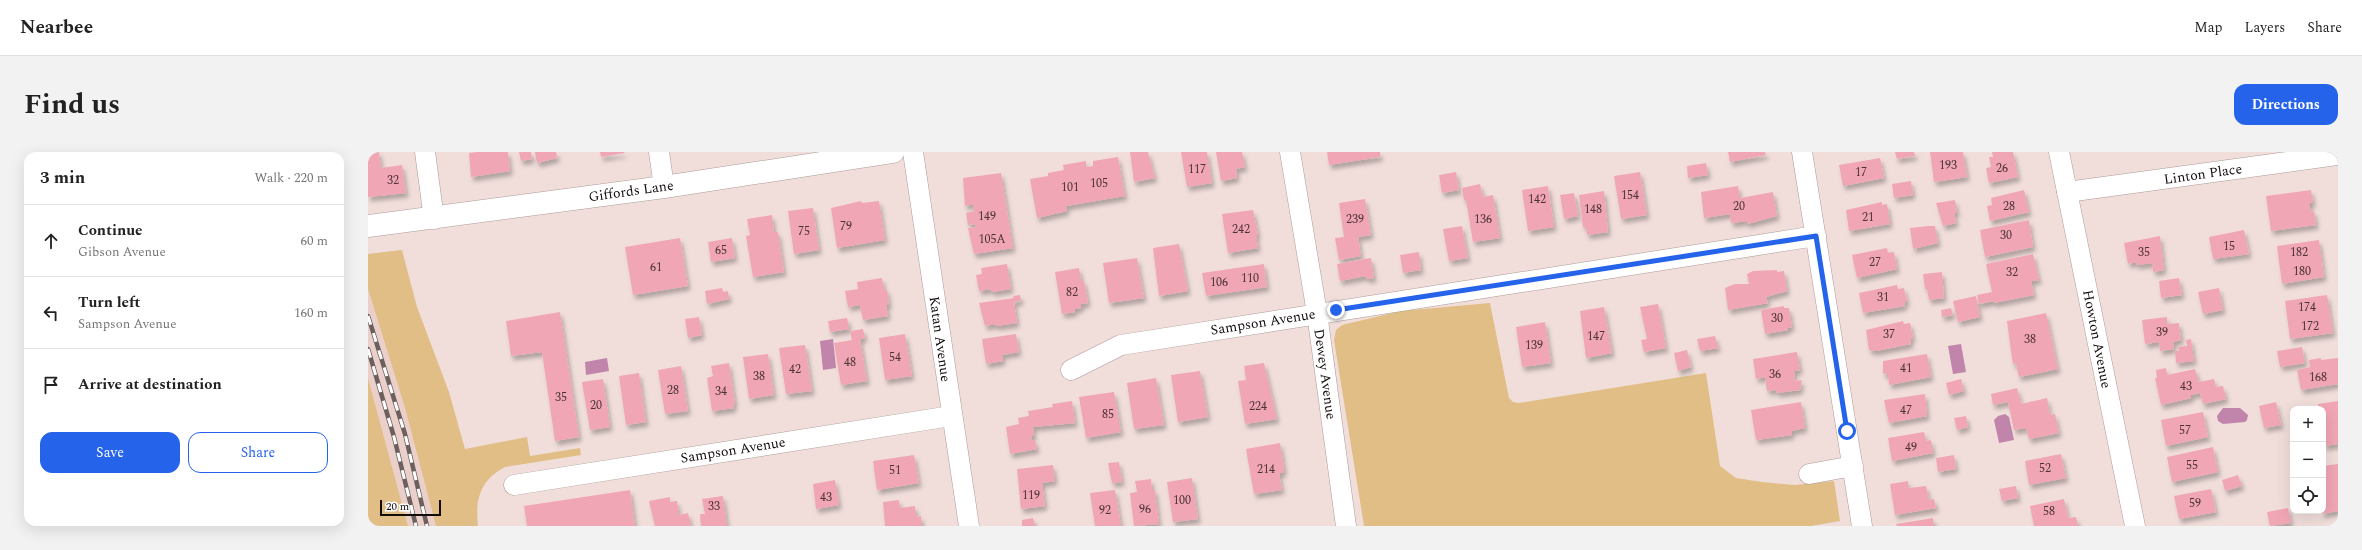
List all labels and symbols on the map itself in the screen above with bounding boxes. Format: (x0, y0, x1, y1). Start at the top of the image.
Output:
house number: 193 (1939, 156, 1957, 175)
street label: Linton Place (2162, 158, 2244, 190)
house number: 26 (1996, 159, 2008, 178)
house number: 117 (1188, 160, 1206, 179)
house number: 17 (1855, 163, 1867, 182)
house number: 32 (387, 171, 399, 190)
house number: 105 (1090, 174, 1108, 193)
street label: Giffords Lane (587, 175, 675, 207)
house number: 101 (1061, 178, 1079, 197)
house number: 154 (1621, 186, 1639, 205)
house number: 142 (1528, 190, 1546, 209)
house number: 20 (1733, 197, 1745, 216)
house number: 28 (2003, 197, 2015, 216)
house number: 148 (1584, 200, 1602, 219)
house number: 149 (978, 207, 996, 226)
house number: 21 (1862, 208, 1874, 227)
house number: 239 (1346, 210, 1364, 229)
house number: 136 (1474, 210, 1492, 229)
house number: 79 (840, 217, 852, 236)
house number: 242 (1232, 220, 1250, 239)
house number: 75 (798, 222, 810, 241)
house number: 30 (2000, 226, 2012, 245)
house number: 105A (978, 230, 1006, 249)
house number: 15 (2223, 237, 2235, 256)
house number: 65 (715, 241, 727, 260)
house number: 35 (2138, 243, 2150, 262)
house number: 182 (2290, 243, 2308, 262)
house number: 27 (1869, 253, 1881, 272)
house number: 61 (650, 258, 662, 277)
house number: 180 (2293, 262, 2311, 281)
house number: 32 (2006, 263, 2018, 282)
house number: 110 (1241, 269, 1259, 288)
house number: 106 (1210, 273, 1228, 292)
house number: 82 (1066, 283, 1078, 302)
house number: 31 (1877, 288, 1889, 307)
street label: Howton Avenue (2077, 288, 2117, 390)
street label: Katan Avenue (924, 295, 956, 383)
house number: 174 (2298, 298, 2316, 317)
route end (1327, 301, 1345, 319)
street label: Sampson Avenue (1209, 303, 1317, 341)
house number: 30 (1771, 309, 1783, 328)
house number: 172 (2301, 317, 2319, 336)
house number: 39 (2156, 323, 2168, 342)
house number: 37 (1883, 325, 1895, 344)
street label: Dewey Avenue (1308, 327, 1342, 421)
house number: 147 (1587, 327, 1605, 346)
house number: 38 (2024, 330, 2036, 349)
house number: 139 (1525, 336, 1543, 355)
house number: 54 (889, 348, 901, 367)
house number: 48 (844, 353, 856, 372)
house number: 41 (1900, 359, 1912, 378)
house number: 42 (789, 360, 801, 379)
house number: 36 (1769, 365, 1781, 384)
house number: 38 (753, 367, 765, 386)
house number: 168 (2309, 368, 2327, 387)
house number: 43 (2180, 377, 2192, 396)
house number: 28 (667, 381, 679, 400)
house number: 34 (715, 382, 727, 401)
house number: 35 (555, 388, 567, 407)
house number: 20 (590, 396, 602, 415)
house number: 224 (1249, 397, 1267, 416)
house number: 47 (1900, 401, 1912, 420)
house number: 85 (1102, 405, 1114, 424)
house number: 57 (2179, 421, 2191, 440)
route start (1838, 422, 1856, 440)
street label: Sampson Avenue (679, 431, 787, 469)
house number: 49 (1905, 438, 1917, 457)
house number: 55 (2186, 456, 2198, 475)
house number: 52 (2039, 459, 2051, 478)
house number: 214 (1257, 460, 1275, 479)
house number: 51 (889, 461, 901, 480)
house number: 119 (1022, 486, 1040, 505)
house number: 43 (820, 488, 832, 507)
house number: 100 (1173, 491, 1191, 510)
house number: 59 (2189, 494, 2201, 513)
house number: 33 (708, 497, 720, 516)
scale bar (380, 498, 441, 517)
house number: 96 (1139, 500, 1151, 519)
house number: 92 (1099, 501, 1111, 520)
house number: 58 (2043, 502, 2055, 521)

